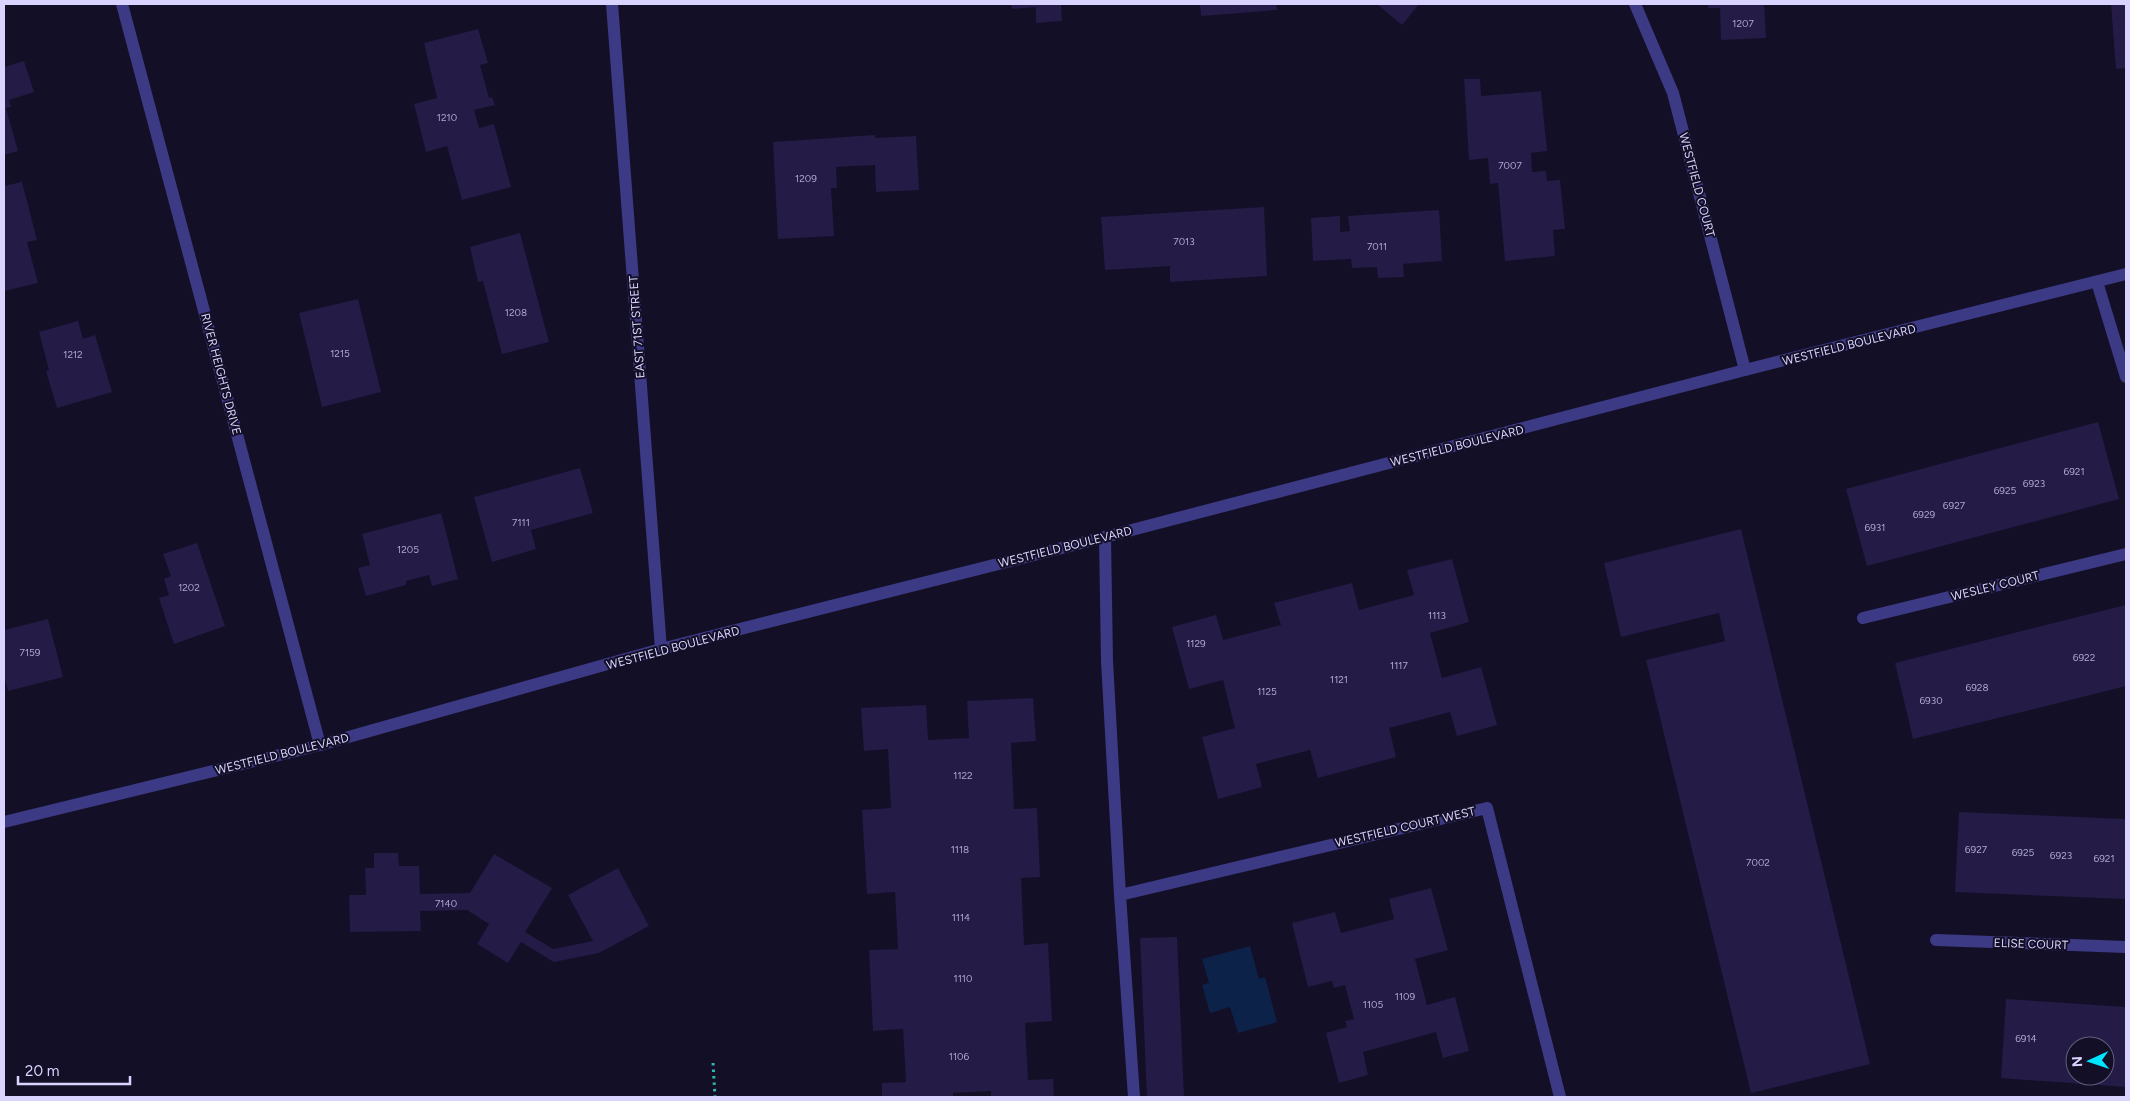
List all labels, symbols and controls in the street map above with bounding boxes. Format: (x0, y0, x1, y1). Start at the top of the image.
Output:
house number: 1207 (1732, 17, 1754, 30)
house number: 1210 (437, 111, 457, 124)
street label: WESTFIELD COURT (1676, 131, 1718, 239)
house number: 7007 (1498, 159, 1522, 172)
house number: 1209 (795, 172, 817, 185)
house number: 7013 (1173, 235, 1195, 248)
house number: 7011 (1367, 240, 1387, 253)
street label: EAST 71ST STREET (626, 275, 648, 379)
house number: 1208 (505, 306, 527, 319)
street label: RIVER HEIGHTS DRIVE (198, 312, 244, 436)
street label: WESTFIELD BOULEVARD (1781, 322, 1917, 368)
house number: 1215 (330, 347, 350, 360)
house number: 1212 (63, 348, 83, 361)
street label: WESTFIELD BOULEVARD (1389, 423, 1525, 469)
house number: 6921 (2063, 465, 2085, 478)
house number: 6923 (2023, 477, 2045, 490)
house number: 6925 (1994, 484, 2017, 497)
house number: 6927 (1943, 499, 1966, 512)
house number: 6929 (1913, 508, 1936, 521)
house number: 7111 (512, 516, 530, 529)
house number: 6931 (1865, 521, 1885, 534)
street label: WESTFIELD BOULEVARD (997, 524, 1133, 570)
house number: 1205 (397, 543, 419, 556)
street label: WESLEY COURT (1950, 568, 2041, 604)
house number: 1202 (178, 581, 200, 594)
house number: 1113 (1428, 609, 1446, 622)
street label: WESTFIELD BOULEVARD (605, 623, 741, 673)
house number: 1129 (1186, 637, 1206, 650)
house number: 7159 (20, 646, 41, 659)
house number: 6922 (2073, 651, 2095, 664)
house number: 1117 (1390, 659, 1409, 672)
house number: 1121 (1330, 673, 1348, 686)
house number: 6928 (1965, 681, 1989, 694)
house number: 1125 (1257, 685, 1277, 698)
house number: 6930 (1919, 694, 1943, 707)
street label: WESTFIELD BOULEVARD (214, 731, 350, 777)
house number: 1122 (953, 769, 973, 782)
street label: WESTFIELD COURT WEST (1334, 804, 1477, 850)
house number: 1118 (951, 843, 969, 856)
house number: 6927 (1965, 843, 1988, 856)
house number: 6925 (2012, 846, 2035, 859)
house number: 6923 (2050, 849, 2072, 862)
house number: 6921 (2093, 852, 2115, 865)
house number: 7002 (1746, 856, 1770, 869)
house number: 7140 (435, 897, 457, 910)
house number: 1114 (952, 911, 970, 924)
street label: ELISE COURT (1993, 936, 2069, 952)
house number: 1110 (954, 972, 972, 985)
house number: 1109 (1395, 990, 1415, 1003)
house number: 1105 (1363, 998, 1383, 1011)
house number: 6914 (2015, 1032, 2037, 1045)
north arrow (2065, 1036, 2115, 1086)
house number: 1106 (949, 1050, 969, 1063)
scale bar (18, 1054, 130, 1086)
text: N (2069, 1056, 2086, 1068)
text: 20 m (25, 1062, 59, 1080)

